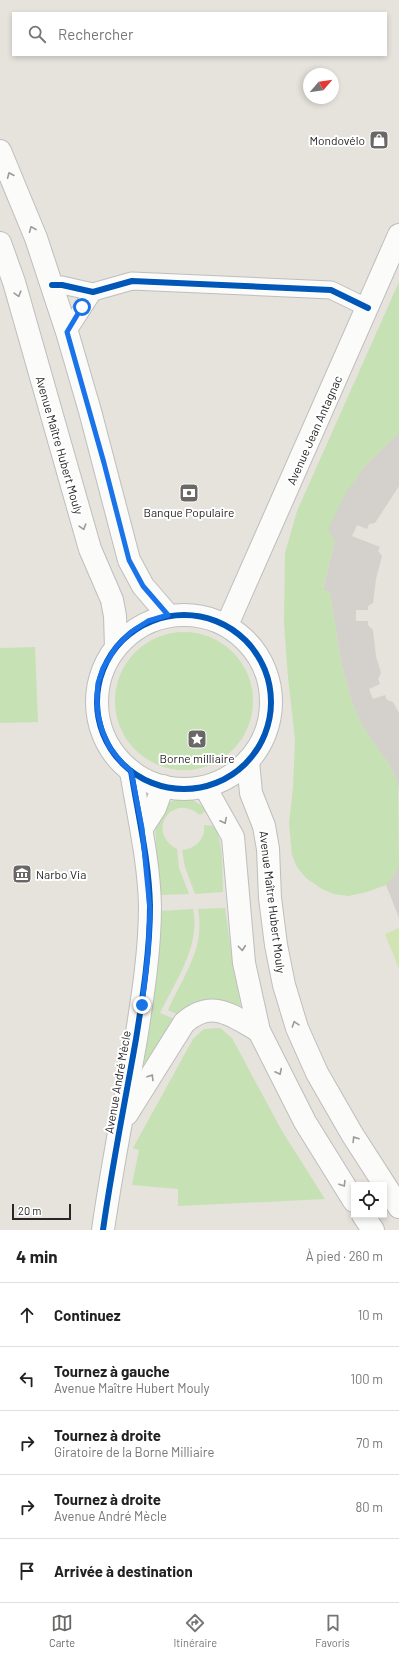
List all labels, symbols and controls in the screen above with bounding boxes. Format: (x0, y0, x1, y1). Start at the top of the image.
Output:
search box (12, 12, 387, 56)
icon: search (26, 23, 48, 45)
text: Rechercher (58, 25, 134, 43)
north arrow (303, 68, 339, 104)
shop icon: Mondovélo (368, 129, 390, 151)
place label: Mondovélo (309, 133, 365, 147)
one-way arrow (7, 171, 15, 179)
one-way arrow (29, 225, 37, 232)
one-way arrow (13, 290, 22, 297)
route start (73, 298, 91, 316)
street label: Avenue Jean Antagnac (284, 373, 344, 487)
street label: Avenue Maître Hubert Mouly (33, 374, 87, 516)
bank icon: Banque Populaire (178, 482, 200, 504)
place label: Banque Populaire (143, 505, 235, 519)
one-way arrow (78, 523, 87, 530)
place icon: Borne milliaire (186, 728, 208, 750)
place label: Borne milliaire (159, 751, 235, 765)
one-way arrow (220, 816, 227, 824)
street label: Avenue Maître Hubert Mouly (257, 830, 289, 975)
museum icon: Narbo Via (11, 863, 33, 885)
place label: Narbo Via (36, 867, 86, 881)
one-way arrow (238, 945, 247, 951)
route end (133, 996, 151, 1014)
one-way arrow (292, 1021, 300, 1028)
street label: Avenue André Mècle (101, 1029, 133, 1135)
one-way arrow (274, 1067, 282, 1075)
one-way arrow (146, 1074, 153, 1081)
one-way arrow (353, 1136, 360, 1143)
one-way arrow (339, 1180, 346, 1187)
map controls (351, 1182, 387, 1218)
button: locate (351, 1182, 387, 1218)
scale bar (12, 1202, 71, 1221)
text: 20 m (18, 1204, 41, 1217)
text: 4 min (16, 1246, 58, 1266)
text: À pied · 260 m (306, 1248, 383, 1264)
icon: ahead (16, 1304, 38, 1326)
text: Continuez (54, 1306, 121, 1324)
text: 10 m (358, 1307, 383, 1323)
text: Tournez à gauche (54, 1362, 170, 1380)
icon: left (16, 1368, 38, 1390)
text: 100 m (350, 1371, 383, 1387)
text: Avenue Maître Hubert Mouly (54, 1380, 210, 1396)
text: Tournez à droite (54, 1426, 161, 1444)
icon: right (16, 1432, 38, 1454)
text: 70 m (356, 1435, 383, 1451)
text: Giratoire de la Borne Milliaire (54, 1444, 214, 1460)
text: Tournez à droite (54, 1490, 161, 1508)
icon: right (16, 1496, 38, 1518)
text: 80 m (356, 1499, 383, 1515)
text: Avenue André Mècle (54, 1508, 167, 1524)
icon: arrive (16, 1560, 38, 1582)
text: Arrivée à destination (54, 1562, 193, 1580)
tab: Carte (49, 1612, 75, 1649)
tab: Itinéraire (173, 1612, 217, 1649)
tab: Favoris (315, 1612, 350, 1649)

